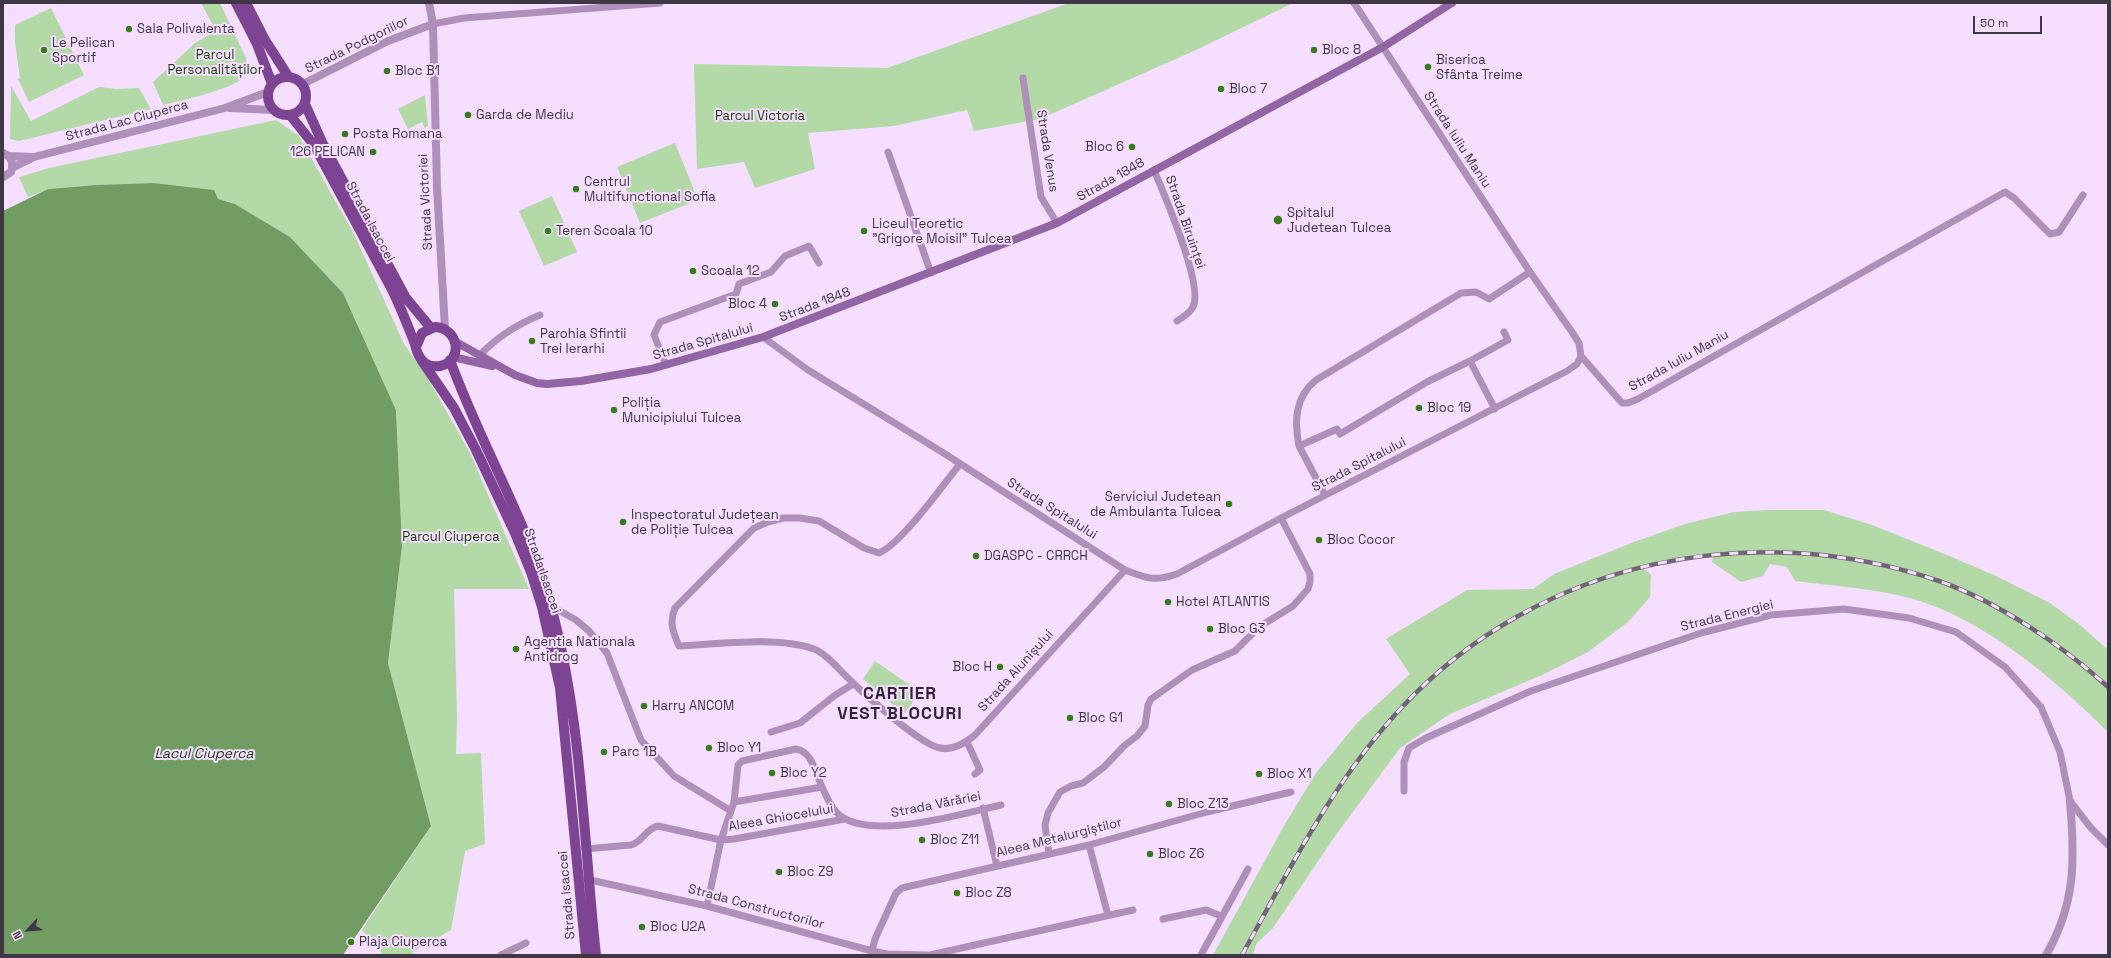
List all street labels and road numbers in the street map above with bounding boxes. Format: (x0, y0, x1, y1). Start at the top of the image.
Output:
street label: Strada Podgoriilor (303, 13, 411, 77)
street label: Strada Iuliu Maniu (1420, 89, 1494, 191)
street label: Strada Lac Ciuperca (64, 97, 190, 145)
street label: Strada Venus (1033, 109, 1061, 193)
street label: Strada Victoriei (416, 153, 436, 251)
street label: Strada 1848 (1074, 155, 1148, 205)
street label: Strada Biruinței (1162, 173, 1208, 271)
street label: Strada Isaccei (342, 179, 398, 265)
street label: Strada 1848 (777, 284, 853, 326)
street label: Strada Spitalului (651, 320, 755, 364)
street label: Strada Iuliu Maniu (1626, 327, 1732, 395)
street label: Strada Spitalului (1309, 435, 1409, 495)
street label: Strada Spitalului (1004, 475, 1100, 543)
street label: Strada Isaccei (520, 526, 564, 616)
street label: Strada Energiei (1679, 597, 1775, 635)
street label: Strada Alunișului (975, 627, 1057, 715)
street label: Strada Vărăriei (890, 789, 982, 821)
street label: Aleea Ghiocelului (727, 801, 835, 835)
street label: Aleea Metalurgiștilor (995, 815, 1123, 861)
street label: Strada Isaccei (555, 850, 579, 940)
street label: Strada Constructorilor (686, 881, 826, 933)

